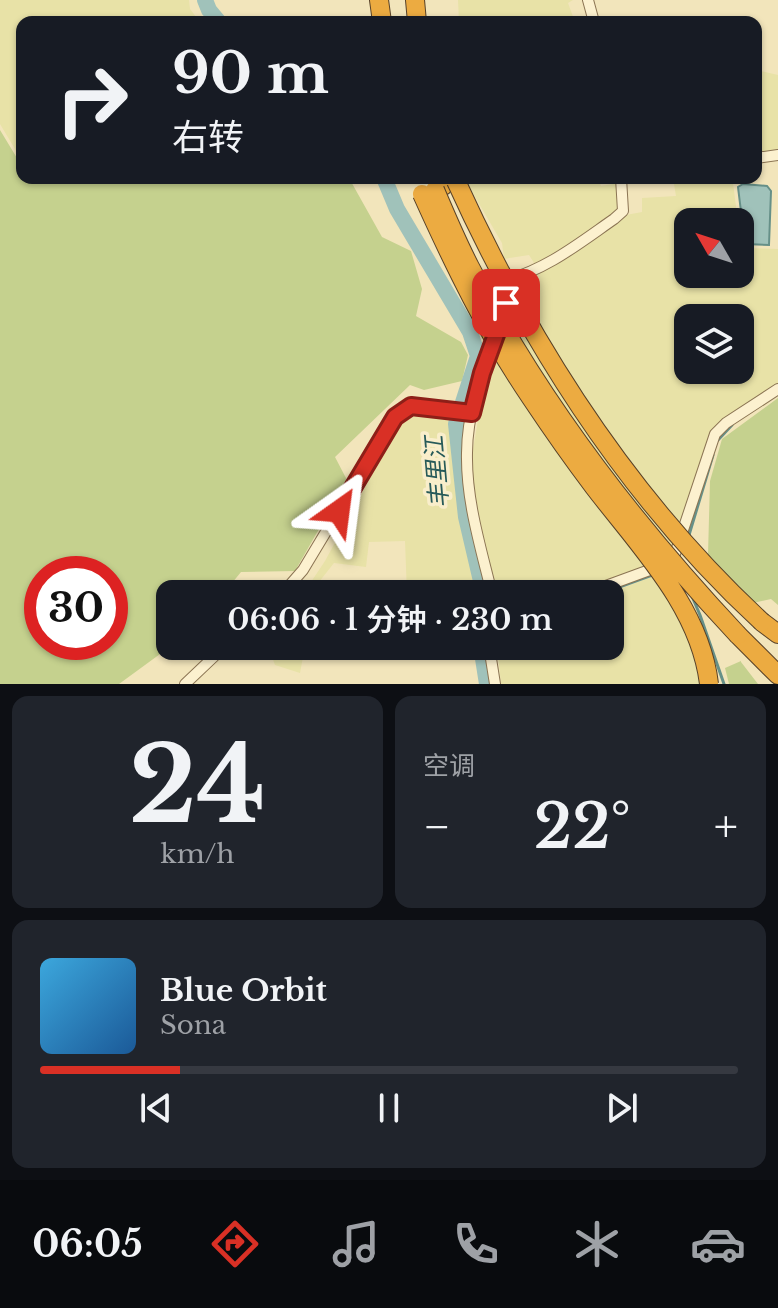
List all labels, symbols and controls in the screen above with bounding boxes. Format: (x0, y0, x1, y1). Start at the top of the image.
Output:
text: 90 m (172, 39, 329, 108)
icon: right (40, 48, 144, 152)
text: 右转 (172, 115, 244, 160)
north arrow (674, 208, 754, 288)
map controls (674, 208, 754, 384)
pin (472, 269, 540, 337)
icon: arrive (484, 281, 528, 325)
button: layers (674, 304, 754, 384)
water label: 丰里江 (419, 432, 454, 509)
position arrow (297, 469, 381, 553)
speed limit sign: 30 (24, 556, 128, 660)
text: 06:06 · 1 分钟 · 230 m (227, 601, 553, 638)
text: 24 (129, 721, 266, 850)
text: 空调 (423, 750, 475, 782)
text: 22° (534, 790, 631, 864)
text: − (423, 799, 451, 854)
text: + (714, 799, 738, 854)
text: km/h (161, 838, 234, 870)
text: Blue Orbit (160, 972, 327, 1009)
text: Sona (160, 1009, 226, 1041)
icon: previous (134, 1086, 178, 1130)
icon: pause (367, 1086, 411, 1130)
icon: next (600, 1086, 644, 1130)
icon: directions (207, 1216, 263, 1272)
icon: music (328, 1216, 384, 1272)
icon: phone (448, 1216, 504, 1272)
icon: climate (569, 1216, 625, 1272)
icon: car (690, 1216, 746, 1272)
text: 06:05 (32, 1222, 143, 1267)

